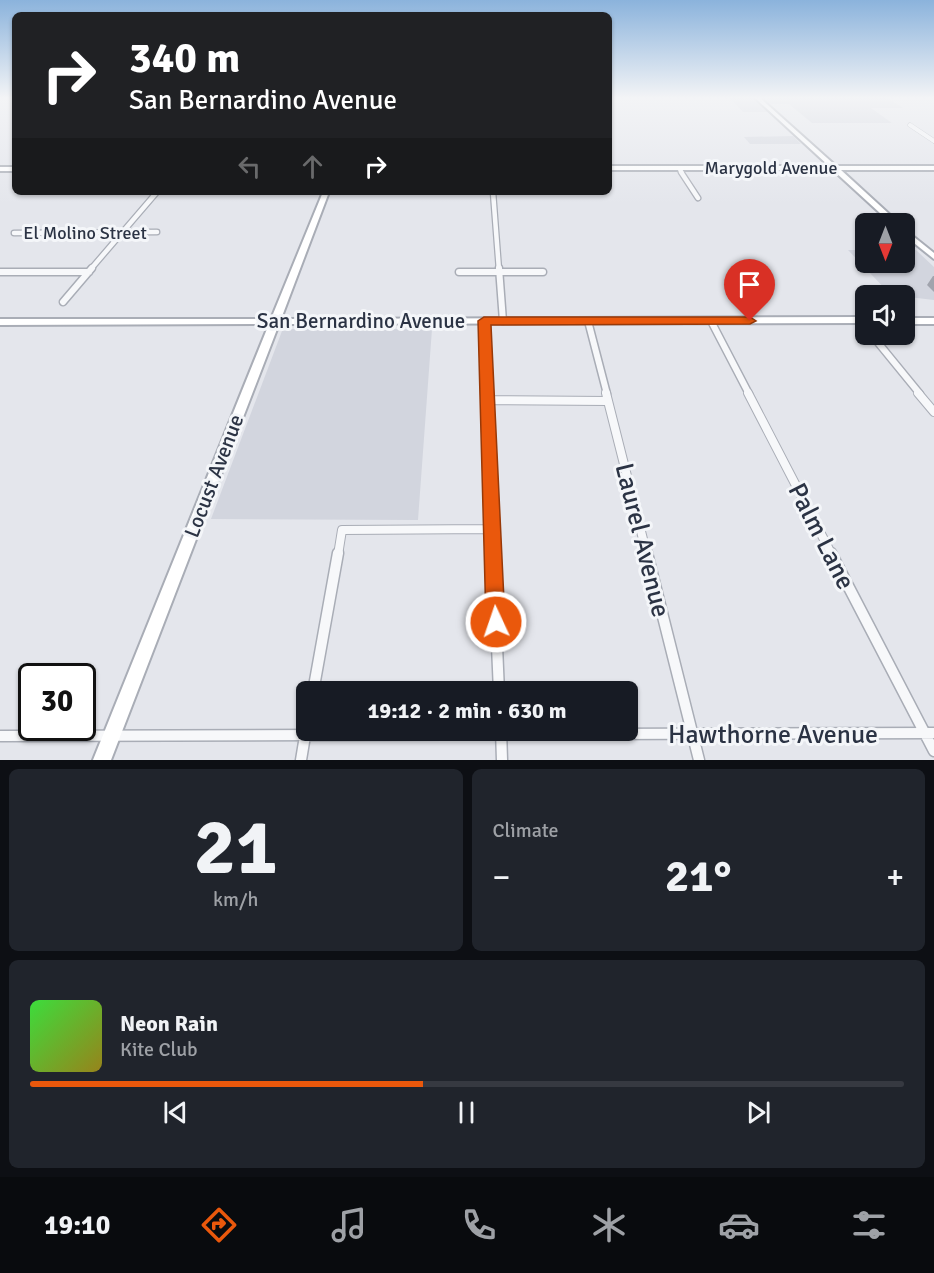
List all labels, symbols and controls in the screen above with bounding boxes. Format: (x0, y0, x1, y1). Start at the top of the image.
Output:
text: 340 m (129, 33, 240, 84)
icon: right (30, 36, 108, 114)
text: San Bernardino Avenue (129, 84, 397, 117)
icon: left (233, 150, 266, 183)
icon: ahead (296, 150, 329, 183)
icon: right (359, 150, 392, 183)
street label: Marygold Avenue (705, 157, 837, 179)
north arrow (855, 213, 915, 273)
map controls (855, 213, 915, 345)
street label: El Molino Street (23, 222, 147, 244)
pin (724, 259, 775, 321)
icon: arrive (733, 268, 766, 301)
button: sound (855, 285, 915, 345)
street label: San Bernardino Avenue (257, 308, 465, 334)
street label: Locust Avenue (179, 411, 249, 541)
street label: Laurel Avenue (607, 460, 677, 621)
street label: Palm Lane (781, 478, 862, 595)
position arrow (464, 590, 528, 654)
speed limit sign: 30 (18, 663, 96, 741)
text: 19:12 · 2 min · 630 m (367, 697, 567, 724)
street label: Hawthorne Avenue (668, 719, 878, 751)
text: 21 (194, 800, 278, 896)
text: Climate (493, 818, 558, 843)
text: 21° (665, 849, 732, 904)
text: − (493, 857, 510, 898)
text: + (886, 857, 904, 898)
text: km/h (213, 887, 258, 912)
text: Neon Rain (120, 1010, 218, 1037)
text: Kite Club (120, 1037, 198, 1062)
icon: previous (159, 1096, 192, 1129)
icon: pause (450, 1096, 483, 1129)
icon: next (742, 1096, 775, 1129)
icon: directions (198, 1204, 240, 1246)
icon: music (328, 1204, 370, 1246)
icon: phone (458, 1204, 500, 1246)
icon: climate (588, 1204, 630, 1246)
icon: car (718, 1204, 760, 1246)
icon: filters (848, 1204, 890, 1246)
text: 19:10 (44, 1209, 110, 1242)

